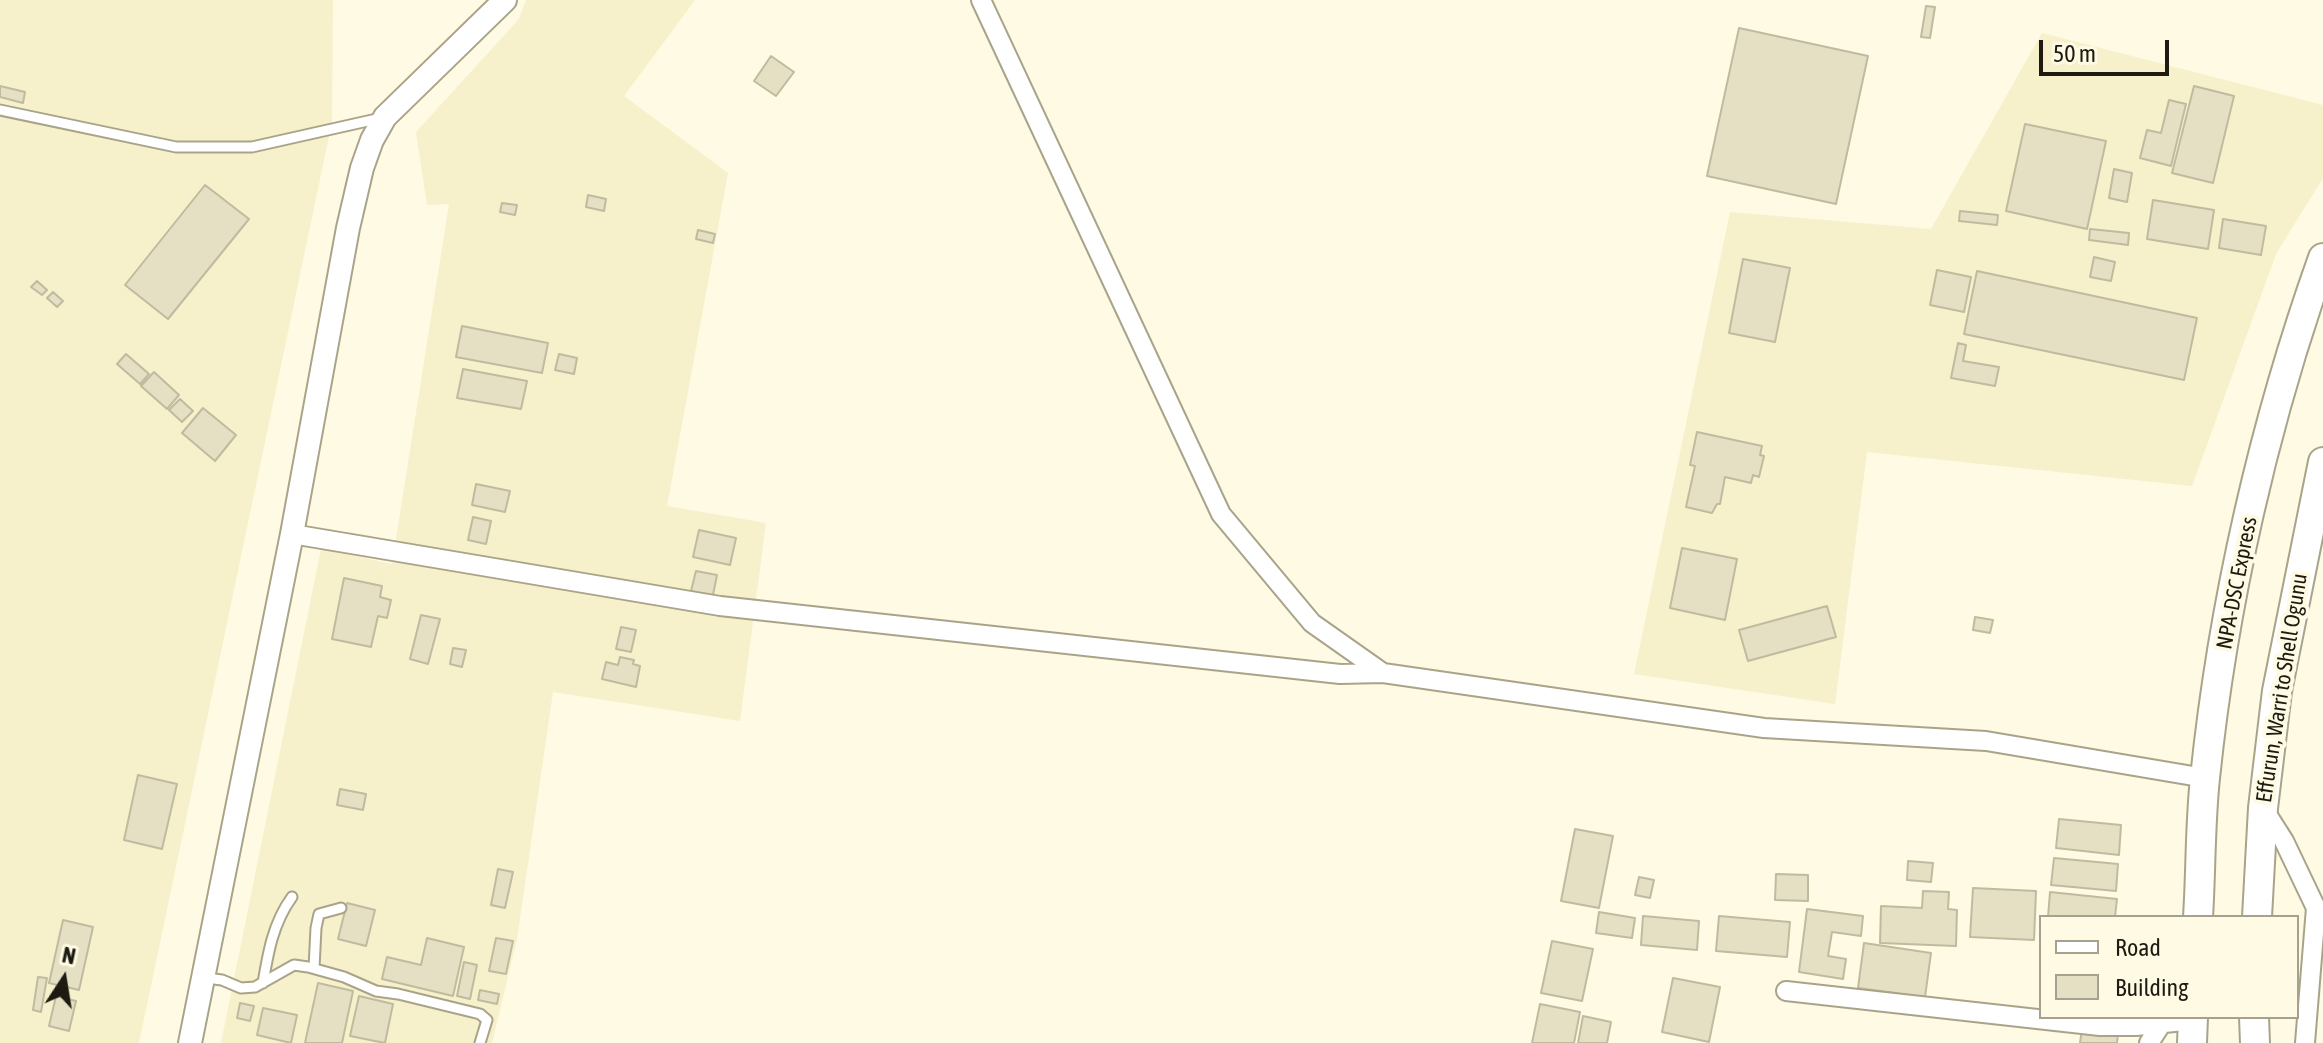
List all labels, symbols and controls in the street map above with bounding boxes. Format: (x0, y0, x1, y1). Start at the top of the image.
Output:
scale bar (2043, 24, 2173, 74)
text: 50 m (2053, 40, 2096, 67)
street label: NPA-DSC Express (2211, 515, 2263, 651)
street label: Effurun, Warri to Shell Ogunu (2251, 572, 2313, 804)
legend (2039, 915, 2299, 1019)
text: Road (2115, 934, 2161, 961)
north arrow (24, 939, 104, 1019)
text: N (60, 941, 78, 970)
text: Building (2115, 974, 2188, 1001)

